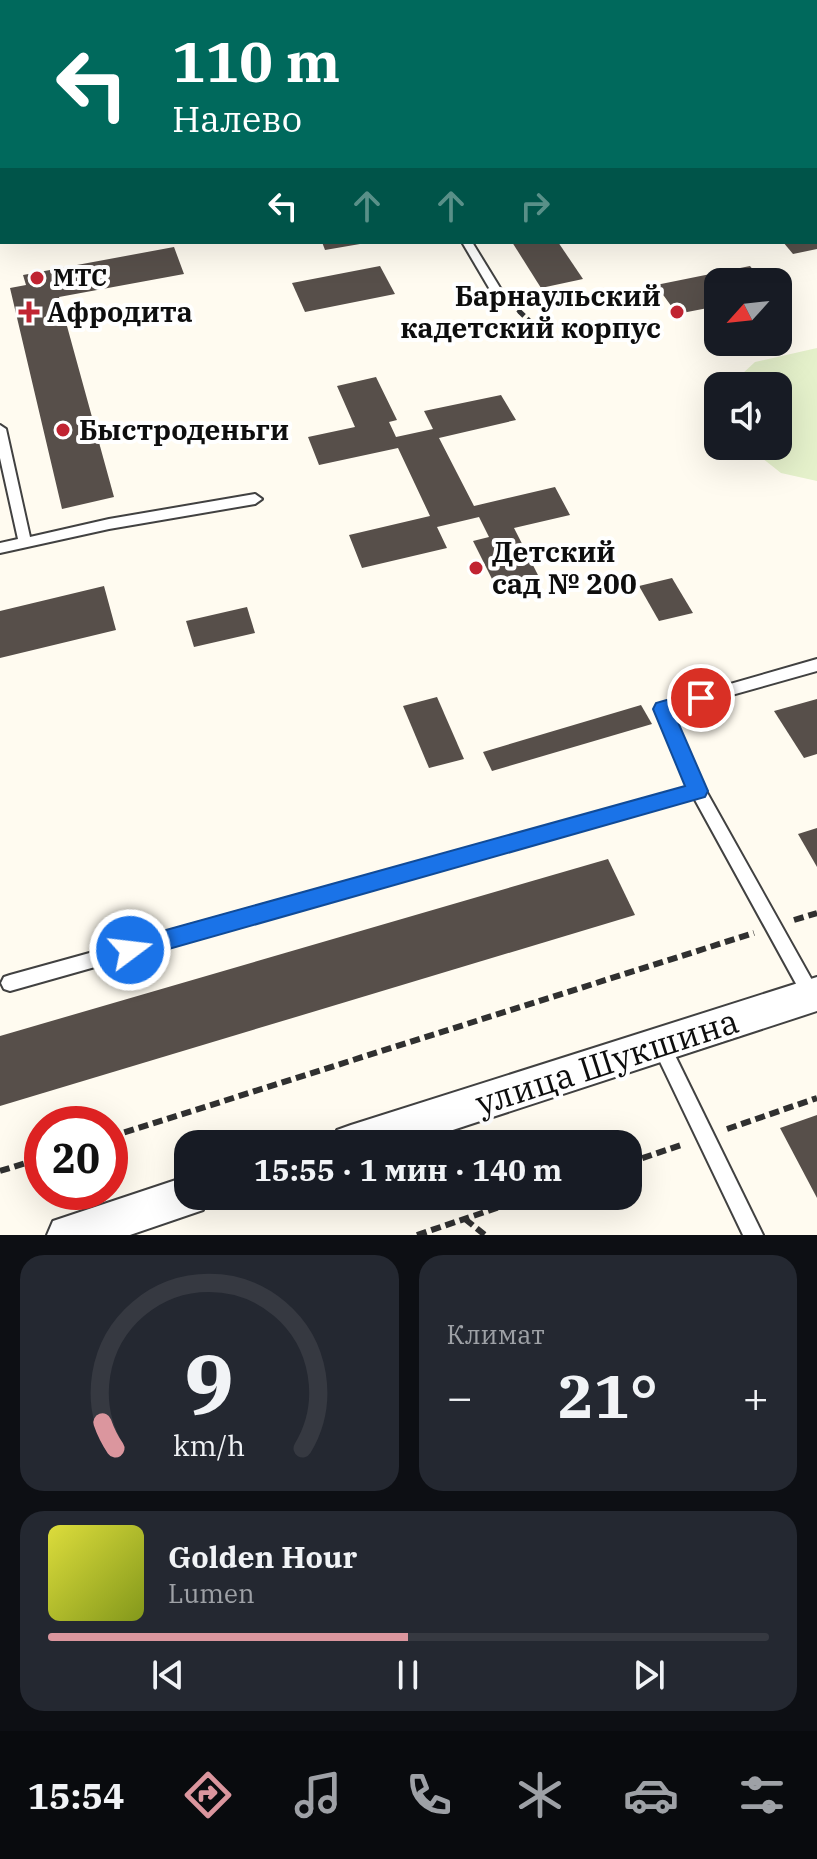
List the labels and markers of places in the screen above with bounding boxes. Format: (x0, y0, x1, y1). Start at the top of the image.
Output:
place label: МТС (53, 261, 107, 293)
marker: МТС (28, 269, 46, 287)
place label: Барнаульский кадетский корпус (400, 277, 661, 346)
place label: Афродита (47, 293, 193, 330)
marker: Афродита (18, 301, 40, 323)
marker: Барнаульский кадетский корпус (668, 303, 686, 321)
place label: Быстроденьги (79, 411, 289, 448)
marker: Быстроденьги (54, 421, 72, 439)
place label: Детский сад № 200 (492, 533, 637, 602)
marker: Детский сад № 200 (467, 559, 485, 577)
pin (667, 664, 735, 732)

